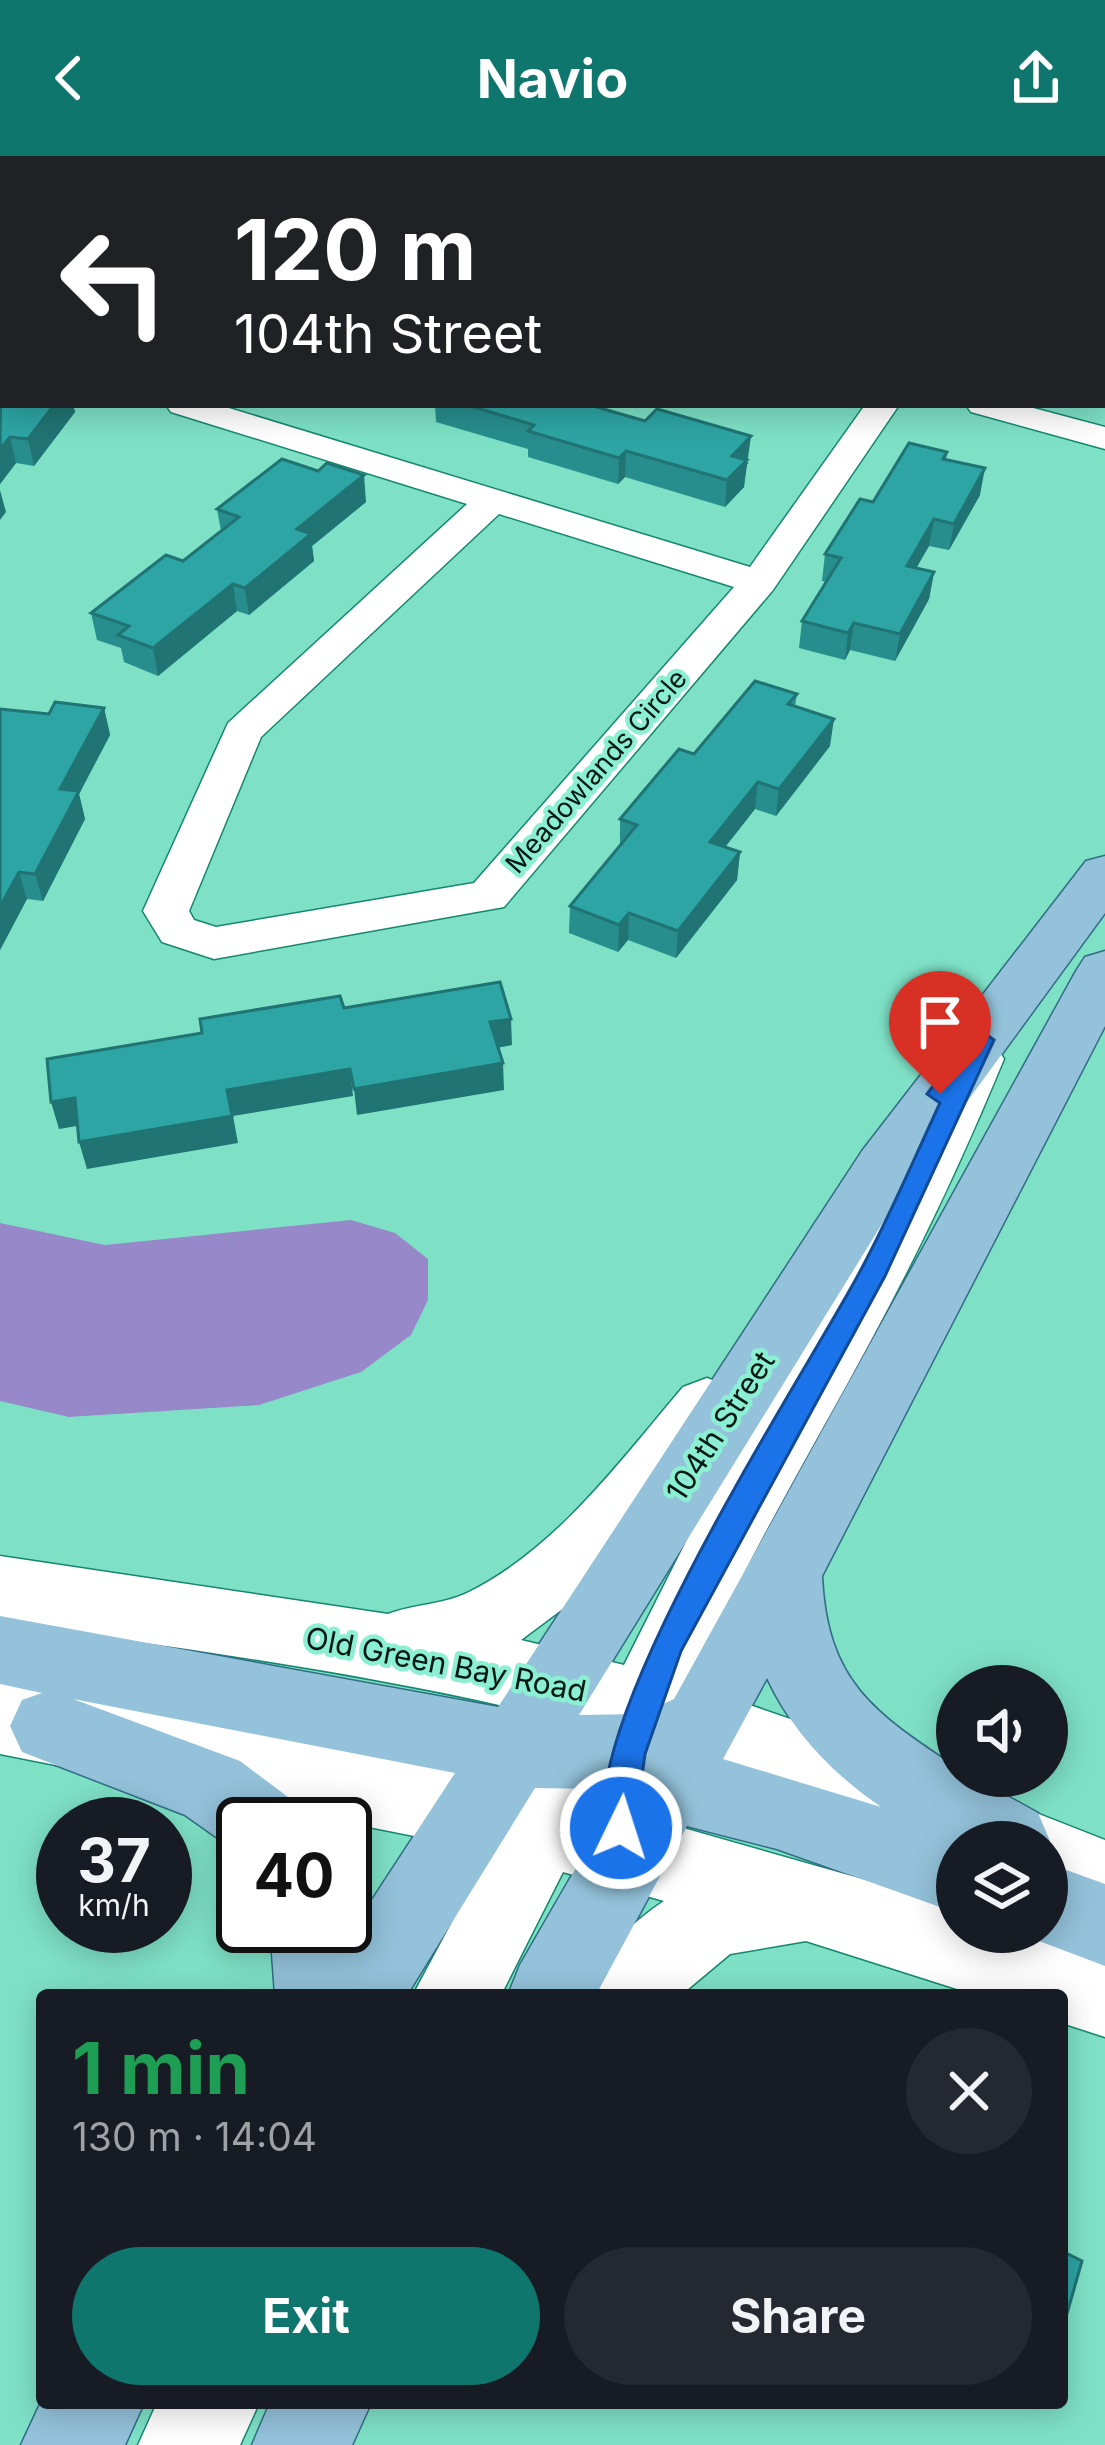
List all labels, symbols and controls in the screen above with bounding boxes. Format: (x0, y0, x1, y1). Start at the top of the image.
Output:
icon: back (36, 45, 102, 111)
icon: share (1003, 45, 1069, 111)
text: Navio (477, 46, 628, 111)
text: 120 m (234, 199, 476, 300)
icon: left (36, 204, 192, 360)
text: 104th Street (234, 301, 542, 366)
street label: Meadowlands Circle (498, 662, 694, 880)
pin (889, 971, 991, 1094)
icon: arrive (907, 989, 973, 1055)
street label: 104th Street (658, 1344, 782, 1508)
street label: Old Green Bay Road (303, 1619, 589, 1709)
map controls (936, 1665, 1068, 1953)
button: sound (936, 1665, 1068, 1797)
position arrow (558, 1765, 684, 1891)
speed limit sign: 40 (216, 1797, 372, 1953)
button: layers (936, 1821, 1068, 1953)
text: 37 (77, 1824, 151, 1896)
text: km/h (78, 1887, 150, 1923)
text: 1 min (72, 2024, 250, 2111)
button: close (906, 2028, 1032, 2154)
text: 130 m · 14:04 (72, 2113, 317, 2160)
button: Exit (72, 2247, 540, 2385)
button: Share (564, 2247, 1032, 2385)

